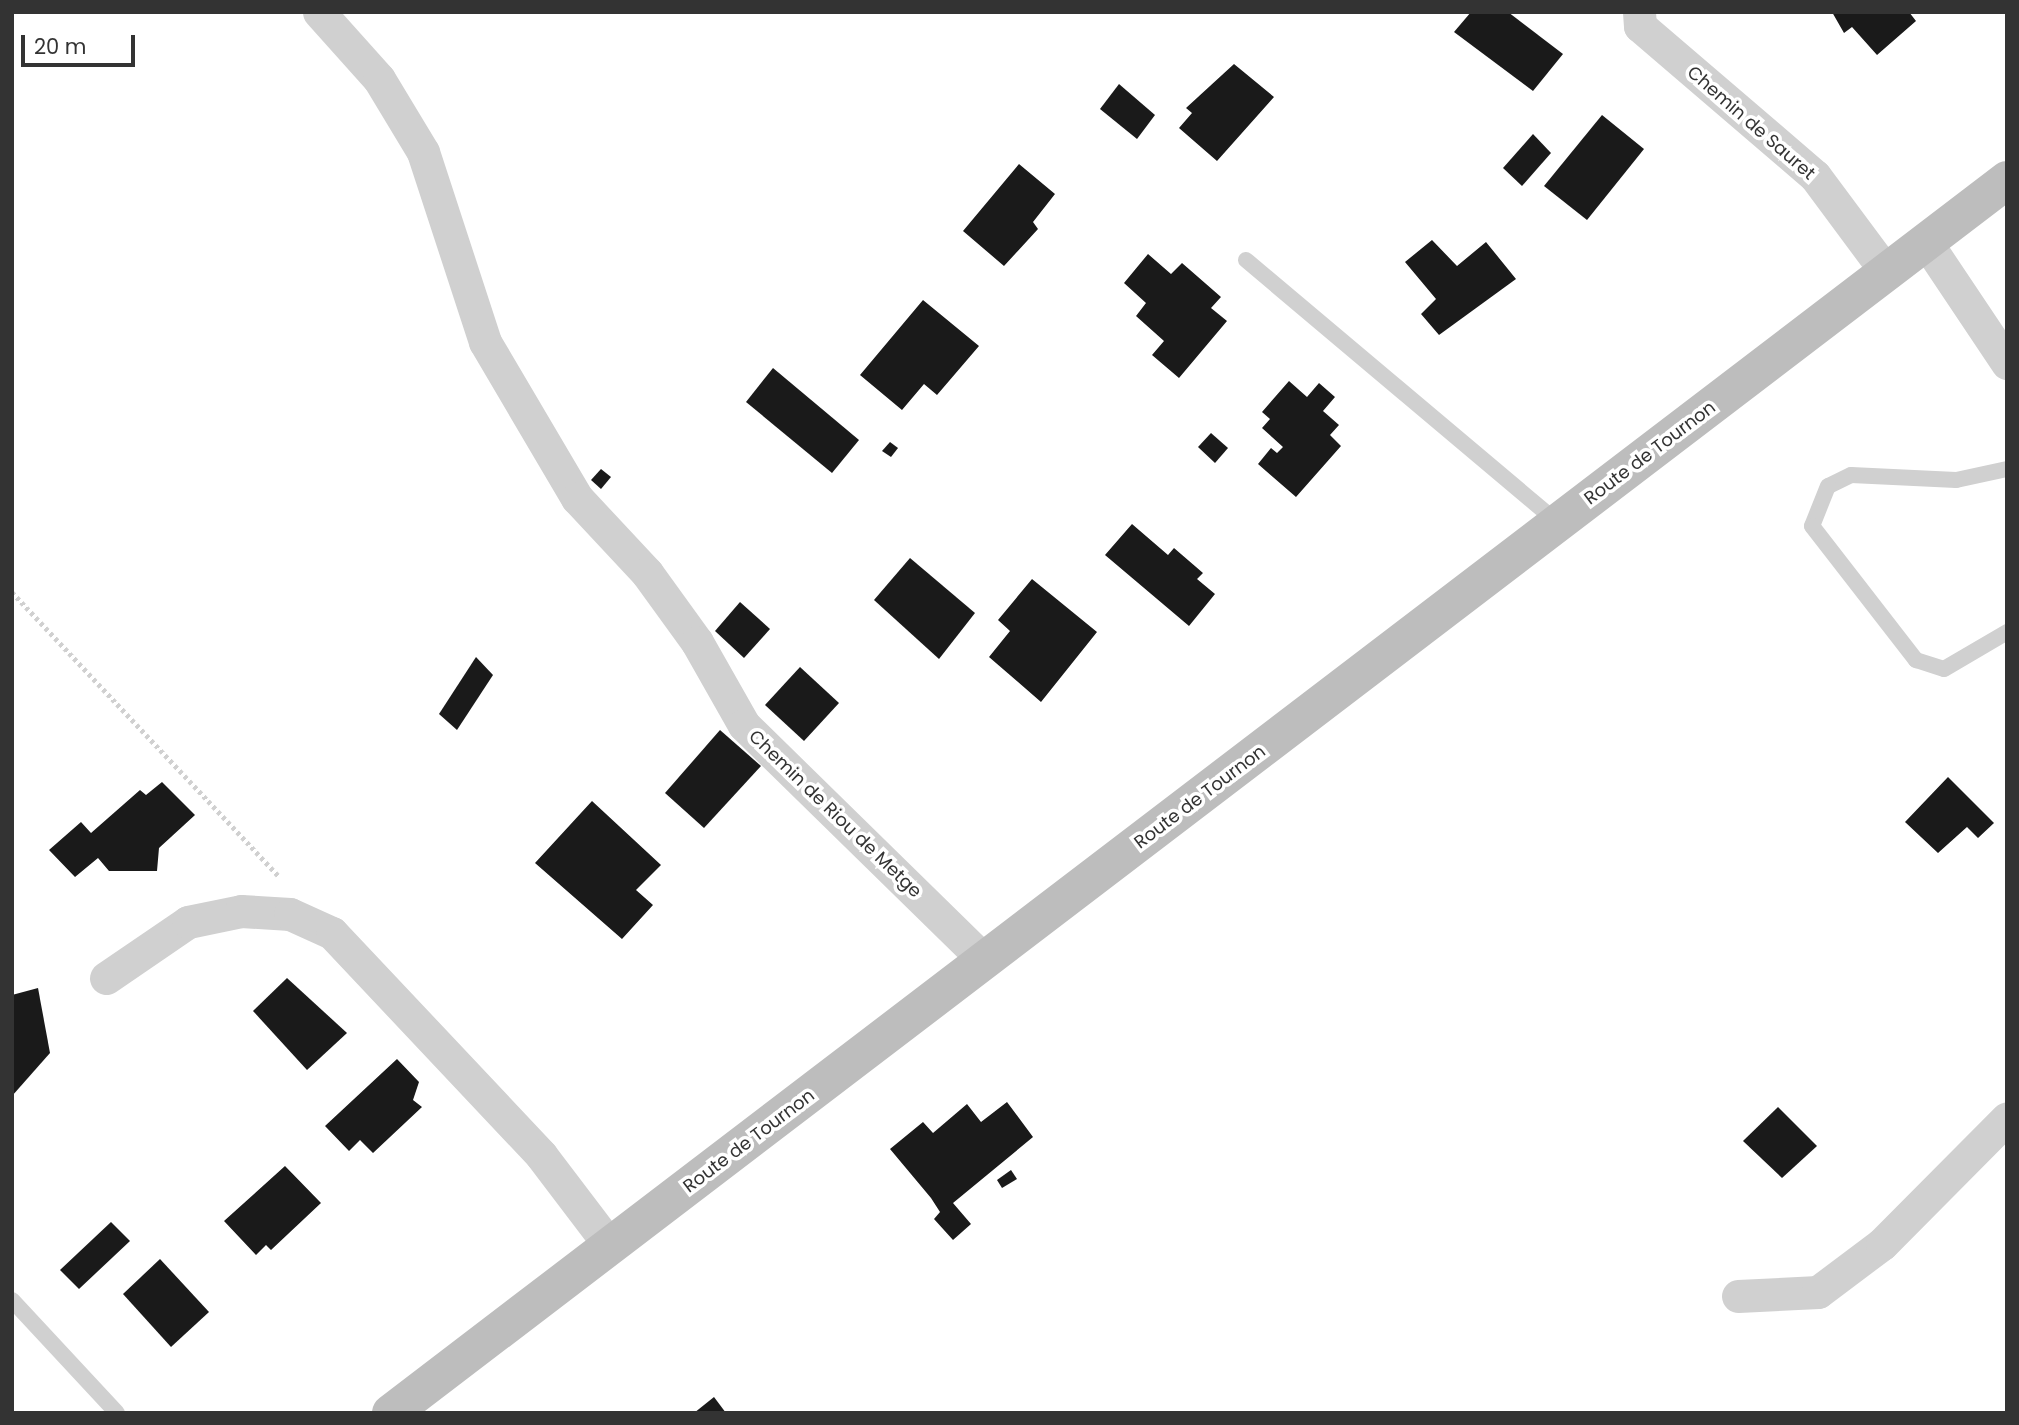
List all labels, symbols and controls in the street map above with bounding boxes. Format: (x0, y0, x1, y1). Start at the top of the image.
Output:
scale bar (24, 21, 138, 65)
text: 20 m (34, 32, 87, 61)
street label: Chemin de Sauret (1683, 61, 1819, 185)
street label: Route de Tournon (1580, 397, 1720, 509)
street label: Chemin de Riou de Metge (744, 726, 926, 902)
street label: Route de Tournon (1130, 741, 1270, 853)
street label: Route de Tournon (679, 1085, 819, 1197)

